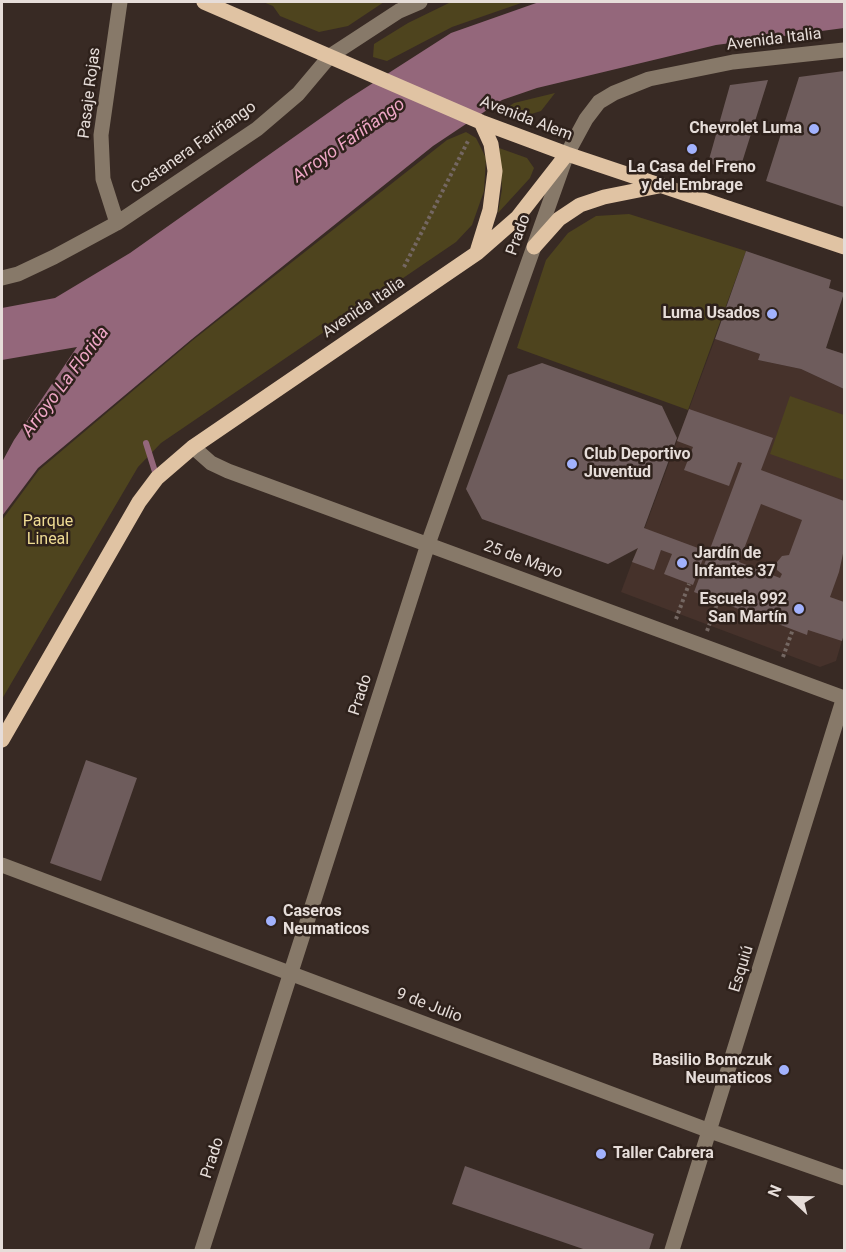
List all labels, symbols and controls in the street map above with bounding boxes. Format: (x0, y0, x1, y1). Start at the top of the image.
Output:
street label: Avenida Italia (725, 25, 823, 55)
street label: Pasaje Rojas (75, 46, 105, 140)
street label: Avenida Alem (477, 93, 575, 145)
water label: Arroyo Fariñango (288, 94, 410, 188)
street label: Costanera Fariñango (128, 98, 260, 198)
place label: Chevrolet Luma (689, 119, 802, 139)
marker: Chevrolet Luma (807, 122, 821, 136)
marker: La Casa del Freno y del Embrage (685, 142, 699, 156)
place label: La Casa del Freno y del Embrage (628, 158, 756, 196)
street label: Prado (503, 212, 535, 258)
street label: Avenida Italia (319, 273, 409, 343)
place label: Luma Usados (663, 304, 760, 324)
marker: Luma Usados (765, 307, 779, 321)
water label: Arroyo La Florida (18, 323, 114, 441)
place label: Club Deportivo Juventud (584, 445, 691, 483)
marker: Club Deportivo Juventud (565, 457, 579, 471)
park label: Parque Lineal (23, 512, 73, 550)
street label: 25 de Mayo (481, 537, 565, 583)
place label: Jardín de Infantes 37 (694, 544, 776, 582)
marker: Jardín de Infantes 37 (675, 556, 689, 570)
place label: Escuela 992 San Martín (700, 590, 787, 628)
marker: Escuela 992 San Martín (792, 602, 806, 616)
street label: Prado (345, 672, 377, 718)
place label: Caseros Neumaticos (283, 902, 370, 940)
marker: Caseros Neumaticos (264, 914, 278, 928)
street label: Esquiú (726, 943, 758, 995)
street label: 9 de Julio (393, 985, 465, 1027)
place label: Basilio Bomczuk Neumaticos (652, 1051, 772, 1089)
marker: Basilio Bomczuk Neumaticos (777, 1063, 791, 1077)
street label: Prado (197, 1135, 229, 1181)
place label: Taller Cabrera (613, 1144, 714, 1164)
marker: Taller Cabrera (594, 1147, 608, 1161)
north arrow (762, 1168, 822, 1228)
text: N (764, 1182, 786, 1200)

